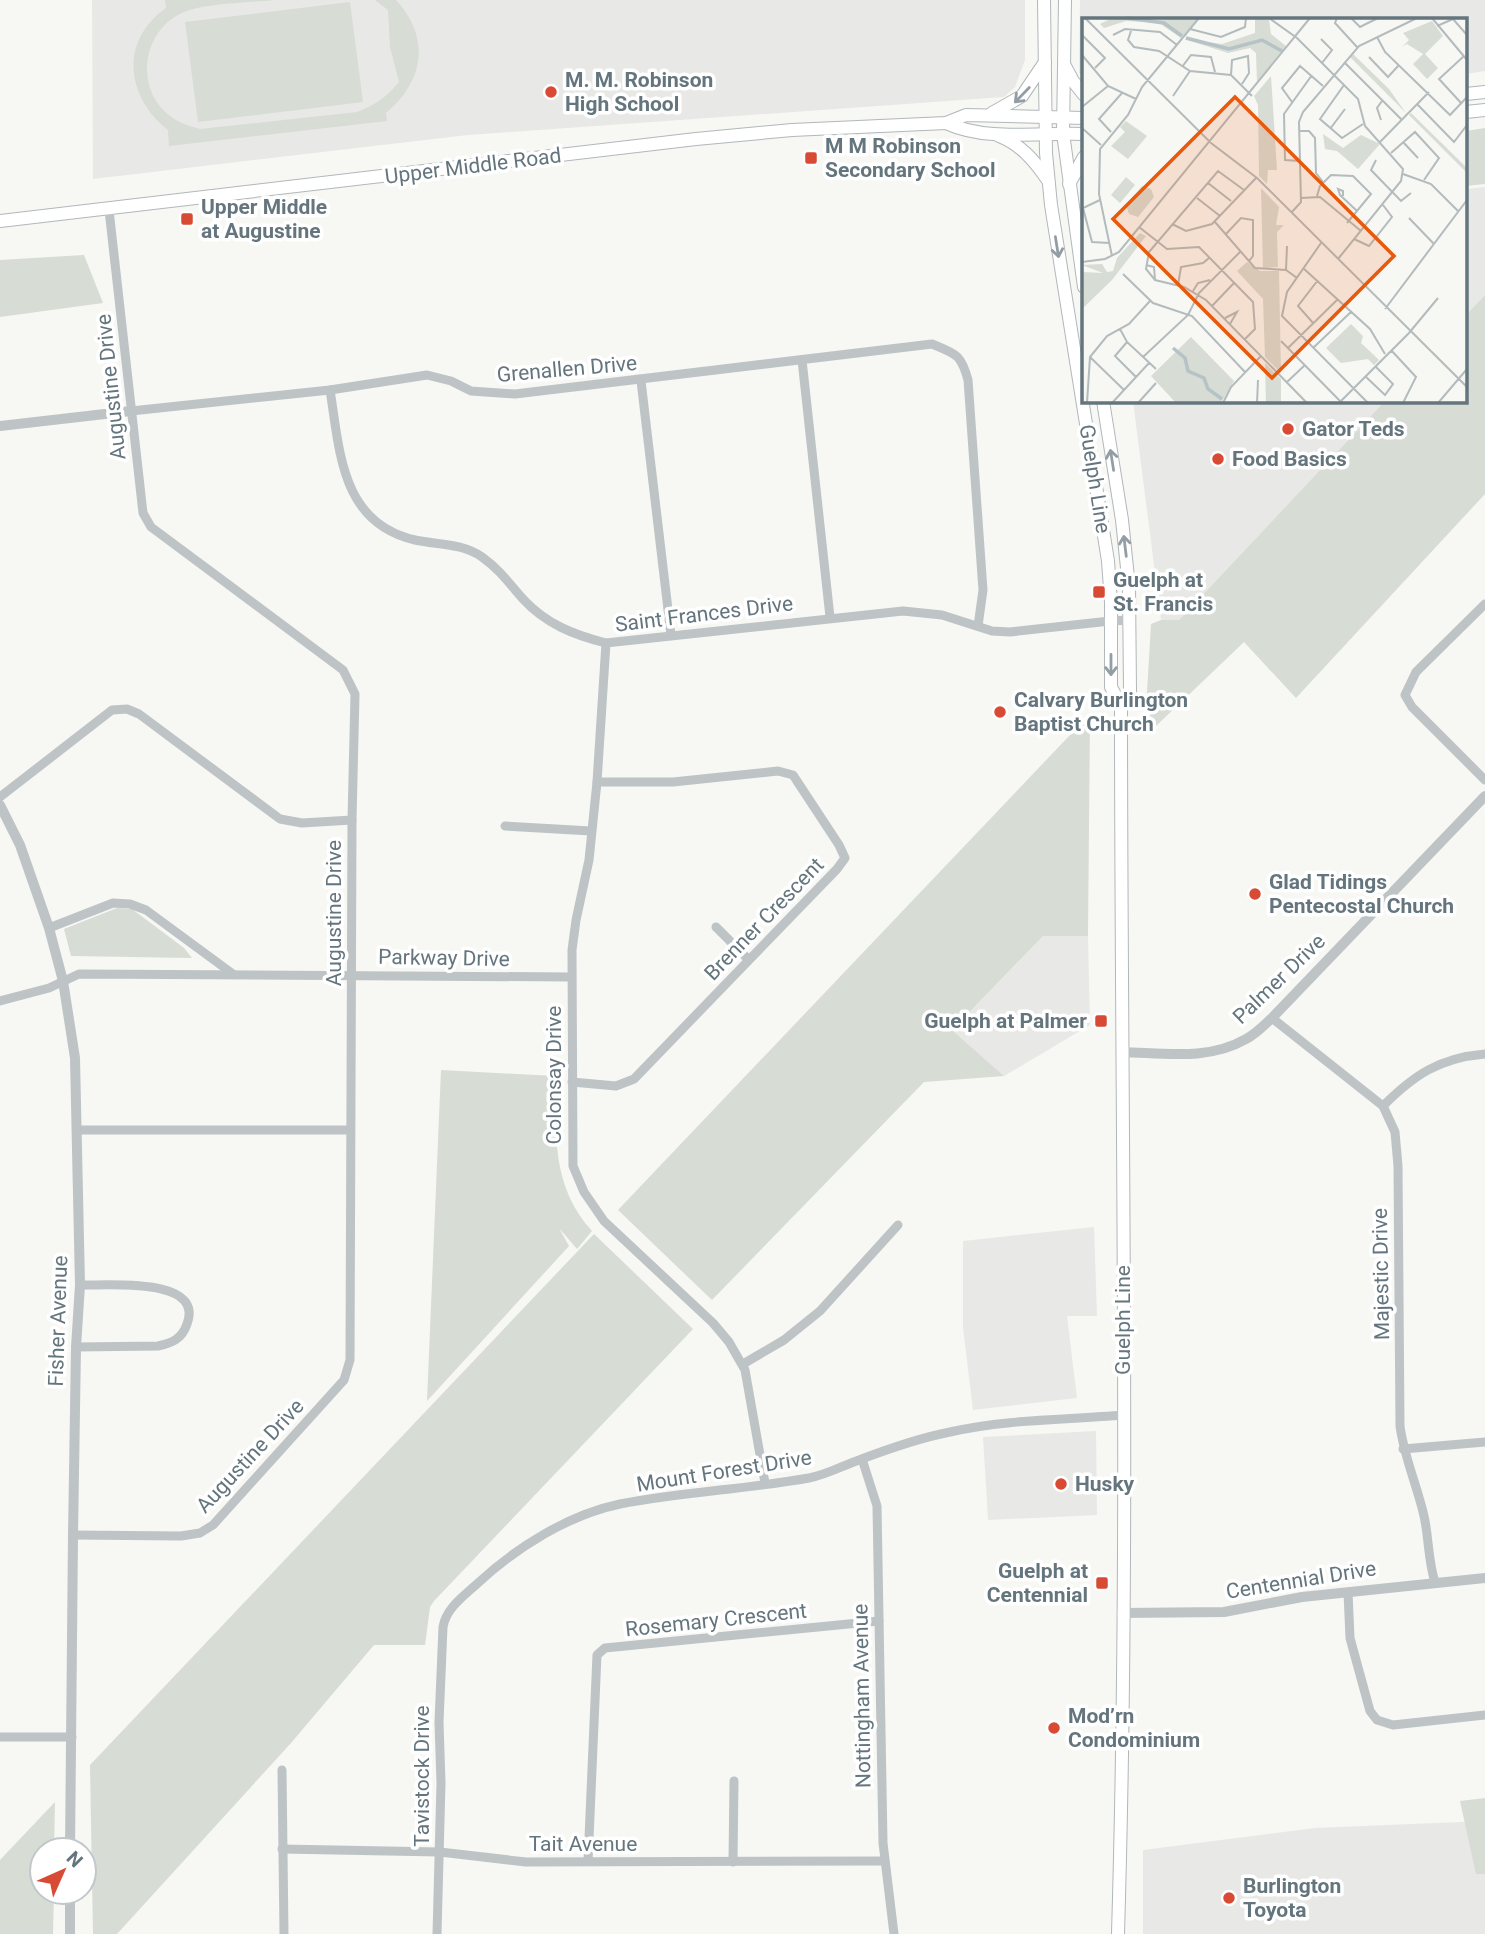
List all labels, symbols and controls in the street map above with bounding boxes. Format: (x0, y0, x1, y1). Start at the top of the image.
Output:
inset map (1082, 18, 1468, 402)
place label: M. M. Robinson High School (565, 68, 713, 116)
marker: M. M. Robinson High School (543, 84, 559, 100)
one-way arrow (1013, 86, 1030, 103)
place label: M M Robinson Secondary School (825, 134, 995, 182)
street label: Upper Middle Road (383, 143, 563, 189)
marker: M M Robinson Secondary School (803, 150, 819, 166)
place label: Upper Middle at Augustine (201, 195, 327, 243)
marker: Upper Middle at Augustine (179, 211, 195, 227)
one-way arrow (1051, 235, 1064, 258)
street label: Augustine Drive (91, 313, 131, 461)
street label: Grenallen Drive (496, 351, 638, 387)
place label: Gator Teds (1302, 417, 1405, 441)
marker: Gator Teds (1280, 421, 1296, 437)
street label: Guelph Line (1075, 423, 1115, 535)
place label: Food Basics (1232, 447, 1347, 471)
one-way arrow (1105, 449, 1118, 472)
marker: Food Basics (1210, 451, 1226, 467)
one-way arrow (1119, 535, 1132, 557)
place label: Guelph at St. Francis (1113, 568, 1213, 616)
marker: Guelph at St. Francis (1091, 584, 1107, 600)
street label: Saint Frances Drive (614, 591, 794, 637)
one-way arrow (1104, 653, 1118, 676)
place label: Calvary Burlington Baptist Church (1014, 688, 1188, 736)
marker: Calvary Burlington Baptist Church (992, 704, 1008, 720)
street label: Augustine Drive (322, 840, 346, 986)
street label: Brenner Crescent (699, 853, 829, 985)
place label: Glad Tidings Pentecostal Church (1269, 870, 1454, 918)
marker: Glad Tidings Pentecostal Church (1247, 886, 1263, 902)
street label: Palmer Drive (1228, 929, 1330, 1029)
street label: Parkway Drive (378, 945, 510, 971)
street label: Colonsay Drive (542, 1006, 566, 1144)
place label: Guelph at Palmer (924, 1009, 1087, 1033)
marker: Guelph at Palmer (1093, 1013, 1109, 1029)
street label: Majestic Drive (1368, 1208, 1394, 1340)
street label: Fisher Avenue (44, 1255, 72, 1387)
street label: Guelph Line (1111, 1265, 1135, 1375)
street label: Augustine Drive (191, 1394, 309, 1518)
street label: Mount Forest Drive (635, 1445, 813, 1497)
place label: Husky (1075, 1472, 1135, 1496)
marker: Husky (1053, 1476, 1069, 1492)
street label: Centennial Drive (1224, 1556, 1378, 1604)
place label: Guelph at Centennial (987, 1559, 1088, 1607)
marker: Guelph at Centennial (1094, 1575, 1110, 1591)
street label: Rosemary Crescent (624, 1599, 808, 1641)
street label: Nottingham Avenue (848, 1604, 876, 1788)
place label: Mod’rn Condominium (1068, 1704, 1200, 1752)
street label: Tavistock Drive (410, 1705, 434, 1847)
marker: Mod’rn Condominium (1046, 1720, 1062, 1736)
street label: Tait Avenue (529, 1832, 637, 1856)
north arrow (28, 1836, 98, 1906)
text: N (62, 1846, 88, 1872)
place label: Burlington Toyota (1243, 1874, 1341, 1922)
marker: Burlington Toyota (1221, 1890, 1237, 1906)

